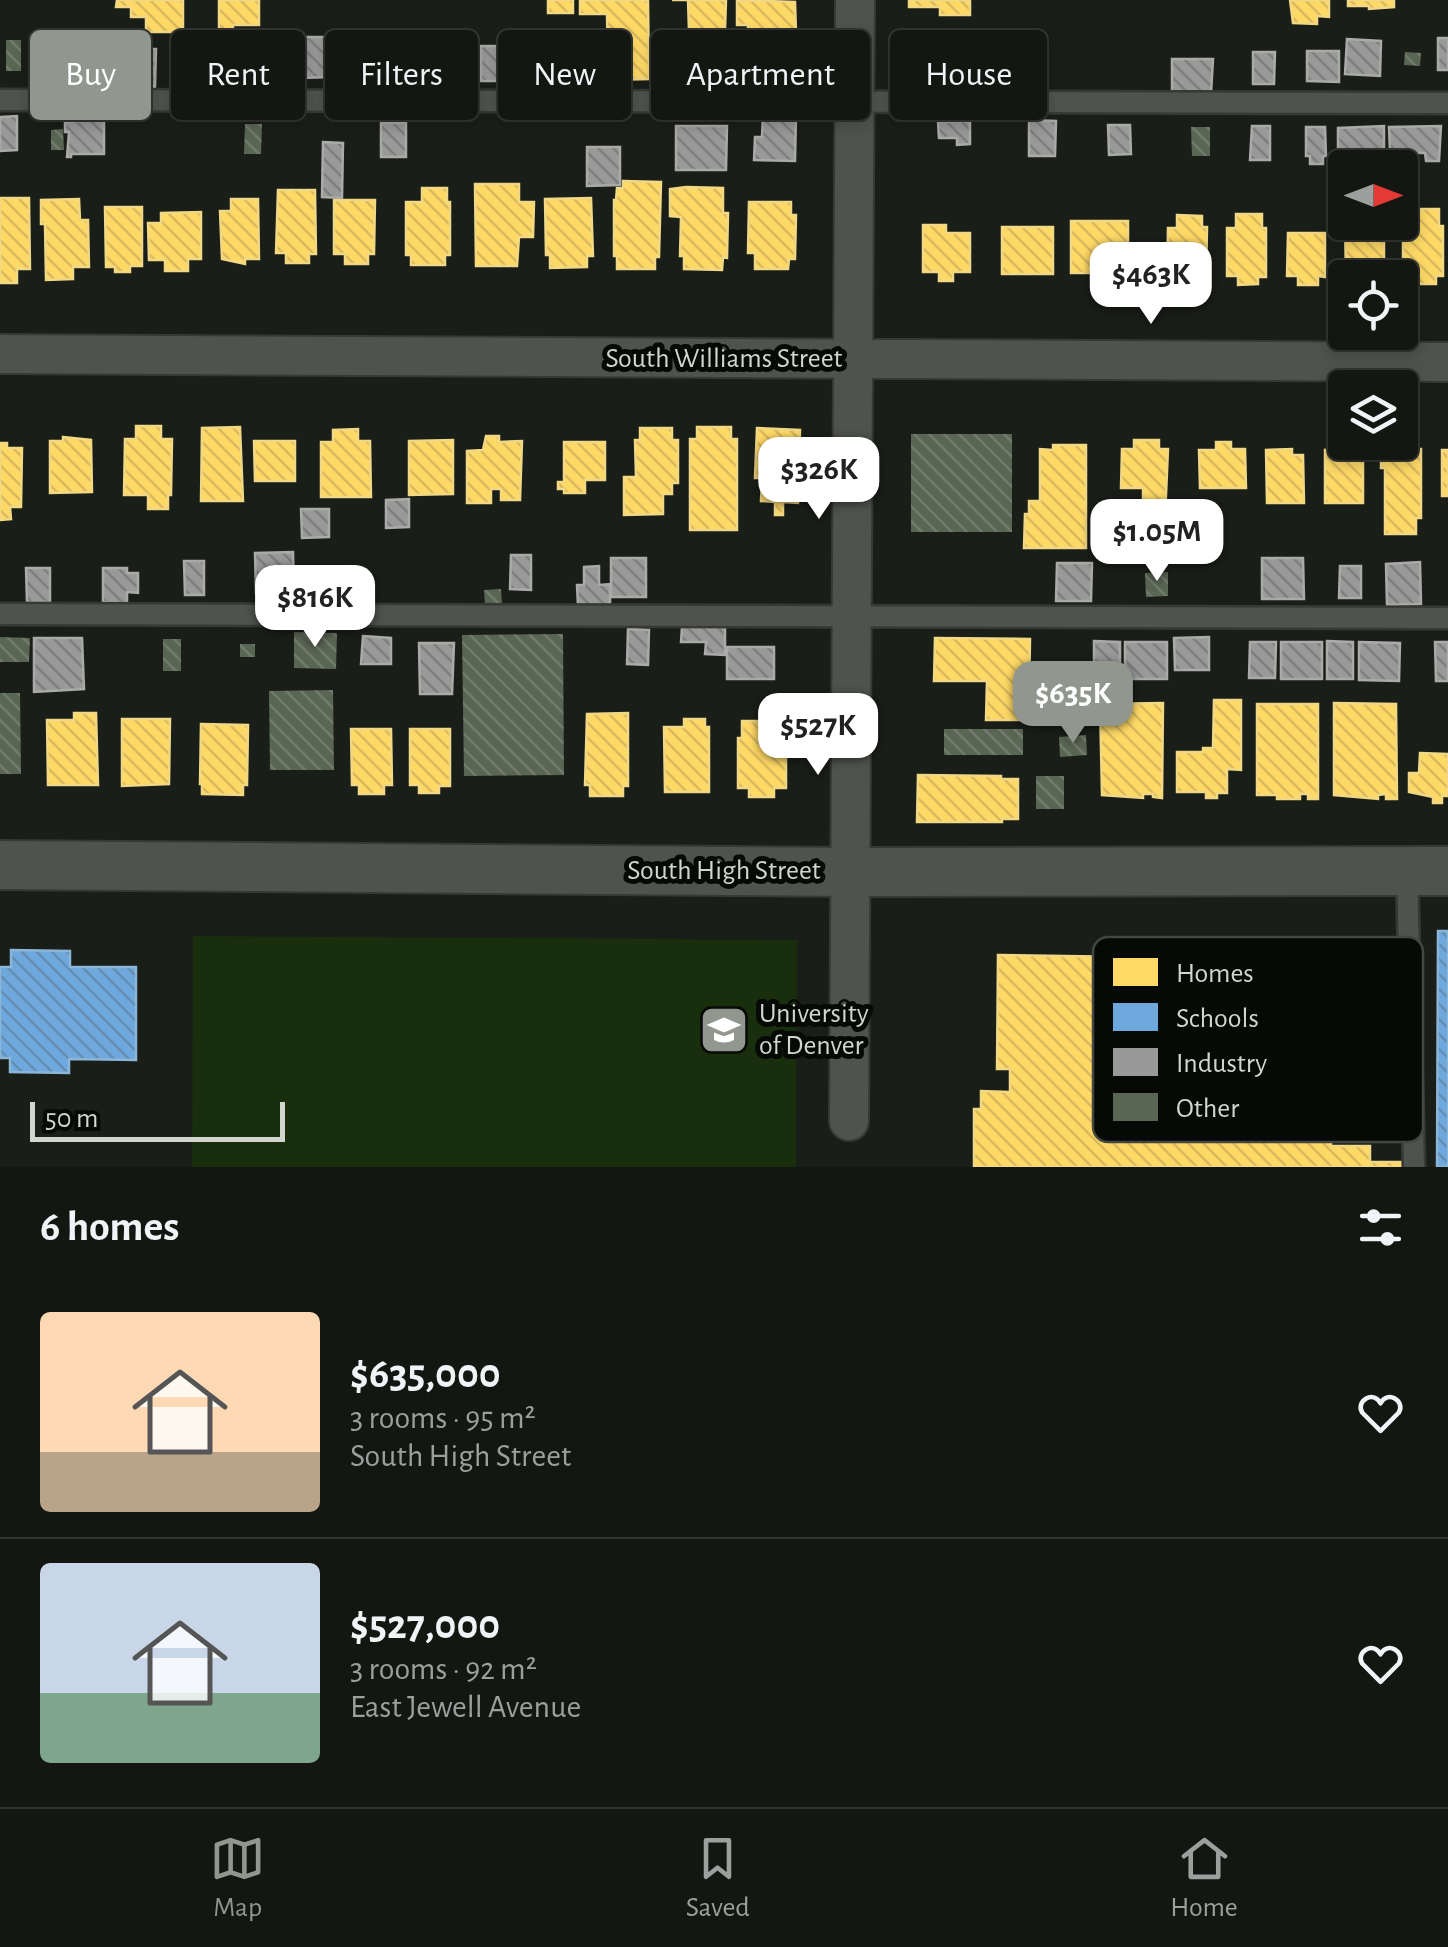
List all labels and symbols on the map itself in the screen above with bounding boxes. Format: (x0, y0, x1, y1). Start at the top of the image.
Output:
north arrow (1328, 150, 1418, 240)
pin: $463K (1081, 242, 1221, 327)
street label: South Williams Street (605, 345, 843, 373)
pin: $326K (749, 437, 889, 522)
pin: $1.05M (1076, 499, 1238, 584)
pin: $816K (245, 565, 385, 650)
pin: $635K (1003, 661, 1143, 746)
pin: $527K (748, 693, 888, 778)
street label: South High Street (627, 857, 821, 885)
legend (1093, 937, 1423, 1142)
text: Homes (1176, 960, 1254, 988)
place label: University of Denver (759, 1000, 869, 1060)
school or university icon: University of Denver (698, 1004, 750, 1056)
text: Schools (1176, 1005, 1259, 1033)
text: Industry (1176, 1050, 1267, 1078)
text: Other (1176, 1095, 1239, 1123)
scale bar (30, 1097, 285, 1142)

